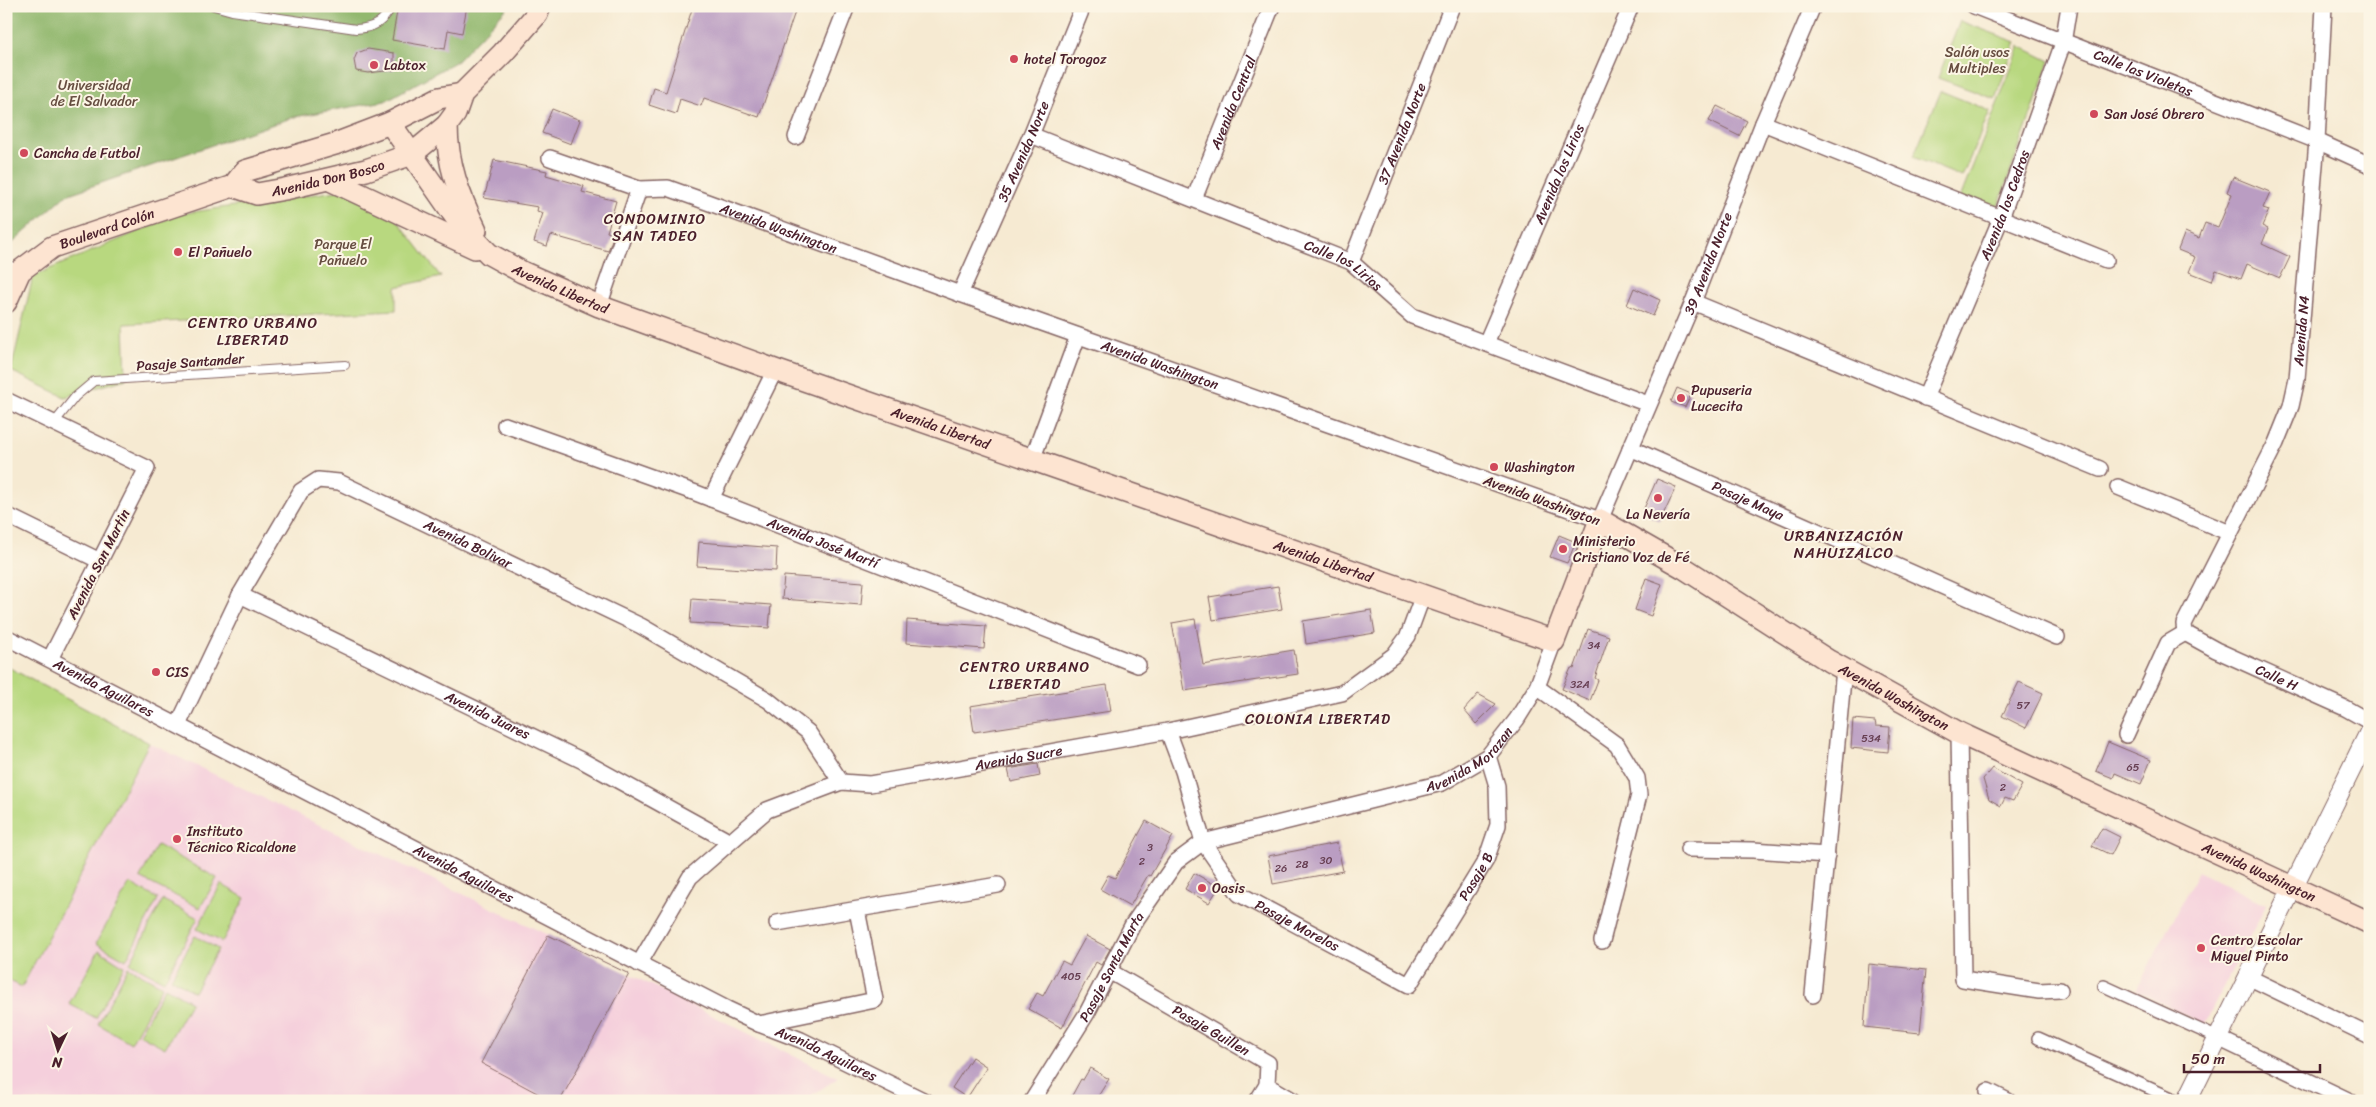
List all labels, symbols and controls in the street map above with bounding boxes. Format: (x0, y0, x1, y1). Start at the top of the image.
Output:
park label: Salón usos Multiples (1945, 40, 2010, 81)
street label: Calle las Violetas (2090, 42, 2197, 104)
place label: hotel Torogoz (1023, 47, 1107, 72)
street label: Avenida Central (1203, 51, 1264, 154)
place label: Labtox (384, 53, 426, 78)
marker: hotel Torogoz (1008, 53, 1020, 65)
marker: Labtox (368, 59, 380, 71)
park label: Universidad de El Salvador (50, 73, 139, 114)
street label: 37 Avenida Norte (1371, 79, 1433, 188)
street label: 35 Avenida Norte (991, 97, 1057, 206)
place label: San José Obrero (2104, 102, 2204, 127)
marker: San José Obrero (2088, 108, 2100, 120)
street label: Avenida los Lirios (1526, 120, 1592, 229)
place label: Cancha de Futbol (34, 141, 141, 166)
street label: Avenida los Cedros (1972, 146, 2037, 265)
marker: Cancha de Futbol (18, 147, 30, 159)
street label: Avenida Don Bosco (269, 152, 388, 204)
street label: Avenida Washington (715, 195, 841, 261)
street label: Boulevard Colón (56, 201, 158, 257)
district label: CONDOMINIO SAN TADEO (604, 206, 706, 249)
street label: 39 Avenida Norte (1677, 209, 1740, 319)
park label: Parque El Pañuelo (314, 232, 373, 273)
street label: Calle los Lirios (1300, 233, 1388, 298)
place label: El Pañuelo (188, 240, 252, 265)
marker: El Pañuelo (172, 246, 184, 258)
street label: Avenida Libertad (506, 256, 613, 322)
street label: Avenida N4 (2286, 294, 2317, 368)
district label: CENTRO URBANO LIBERTAD (188, 310, 318, 353)
street label: Avenida Washington (1097, 332, 1222, 398)
street label: Pasaje Santander (135, 346, 246, 379)
place label: Pupuseria Lucecita (1691, 378, 1753, 419)
marker: Pupuseria Lucecita (1675, 392, 1687, 404)
street label: Avenida Libertad (887, 399, 995, 457)
place label: Washington (1504, 455, 1575, 480)
marker: Washington (1488, 461, 1500, 473)
street label: Avenida Washington (1479, 467, 1604, 533)
street label: Pasaje Maya (1708, 474, 1789, 528)
marker: La Nevería (1652, 492, 1664, 504)
place label: La Nevería (1626, 502, 1690, 527)
street label: Avenida San Martin (59, 504, 137, 625)
street label: Avenida José Martí (762, 510, 884, 577)
street label: Avenida Bolivar (419, 512, 518, 576)
district label: URBANIZACIÓN NAHUIZALCO (1784, 523, 1904, 566)
place label: Ministerio Cristiano Voz de Fé (1573, 529, 1690, 570)
street label: Avenida Libertad (1269, 532, 1377, 590)
marker: Ministerio Cristiano Voz de Fé (1557, 543, 1569, 555)
house number: 34 (1588, 636, 1601, 655)
street label: Avenida Aguilares (48, 651, 159, 725)
district label: CENTRO URBANO LIBERTAD (960, 654, 1090, 697)
street label: Avenida Washington (1833, 656, 1954, 738)
street label: Calle H (2251, 657, 2302, 698)
place label: CIS (166, 660, 189, 685)
marker: CIS (150, 666, 162, 678)
house number: 32A (1570, 675, 1590, 694)
street label: Avenida Juares (439, 683, 535, 747)
house number: 57 (2016, 696, 2030, 715)
district label: COLONIA LIBERTAD (1245, 706, 1391, 732)
street label: Avenida Morazan (1422, 721, 1520, 800)
house number: 534 (1861, 729, 1881, 748)
street label: Avenida Sucre (972, 738, 1064, 778)
house number: 65 (2127, 758, 2140, 777)
house number: 2 (2000, 778, 2007, 797)
place label: Instituto Técnico Ricaldone (186, 819, 296, 860)
marker: Instituto Técnico Ricaldone (171, 833, 183, 845)
street label: Avenida Washington (2197, 835, 2320, 910)
street label: Avenida Aguilares (408, 837, 519, 910)
house number: 3 (1147, 838, 1153, 857)
street label: Pasaje B (1452, 849, 1501, 906)
house number: 30 (1320, 851, 1333, 870)
house number: 2 (1139, 852, 1146, 871)
house number: 28 (1296, 855, 1309, 874)
house number: 26 (1275, 859, 1287, 878)
place label: Oasis (1212, 876, 1245, 901)
marker: Oasis (1196, 882, 1208, 894)
street label: Pasaje Morelos (1250, 893, 1345, 959)
street label: Pasaje Santa Marta (1072, 907, 1151, 1027)
place label: Centro Escolar Miguel Pinto (2211, 928, 2303, 969)
marker: Centro Escolar Miguel Pinto (2195, 942, 2207, 954)
house number: 405 (1061, 967, 1082, 986)
street label: Pasaje Guillen (1167, 998, 1255, 1063)
street label: Avenida Aguilares (770, 1019, 882, 1089)
north arrow (32, 1024, 82, 1074)
scale bar (2184, 1042, 2320, 1074)
text: 50 m (2191, 1046, 2226, 1072)
text: N (51, 1050, 64, 1075)

